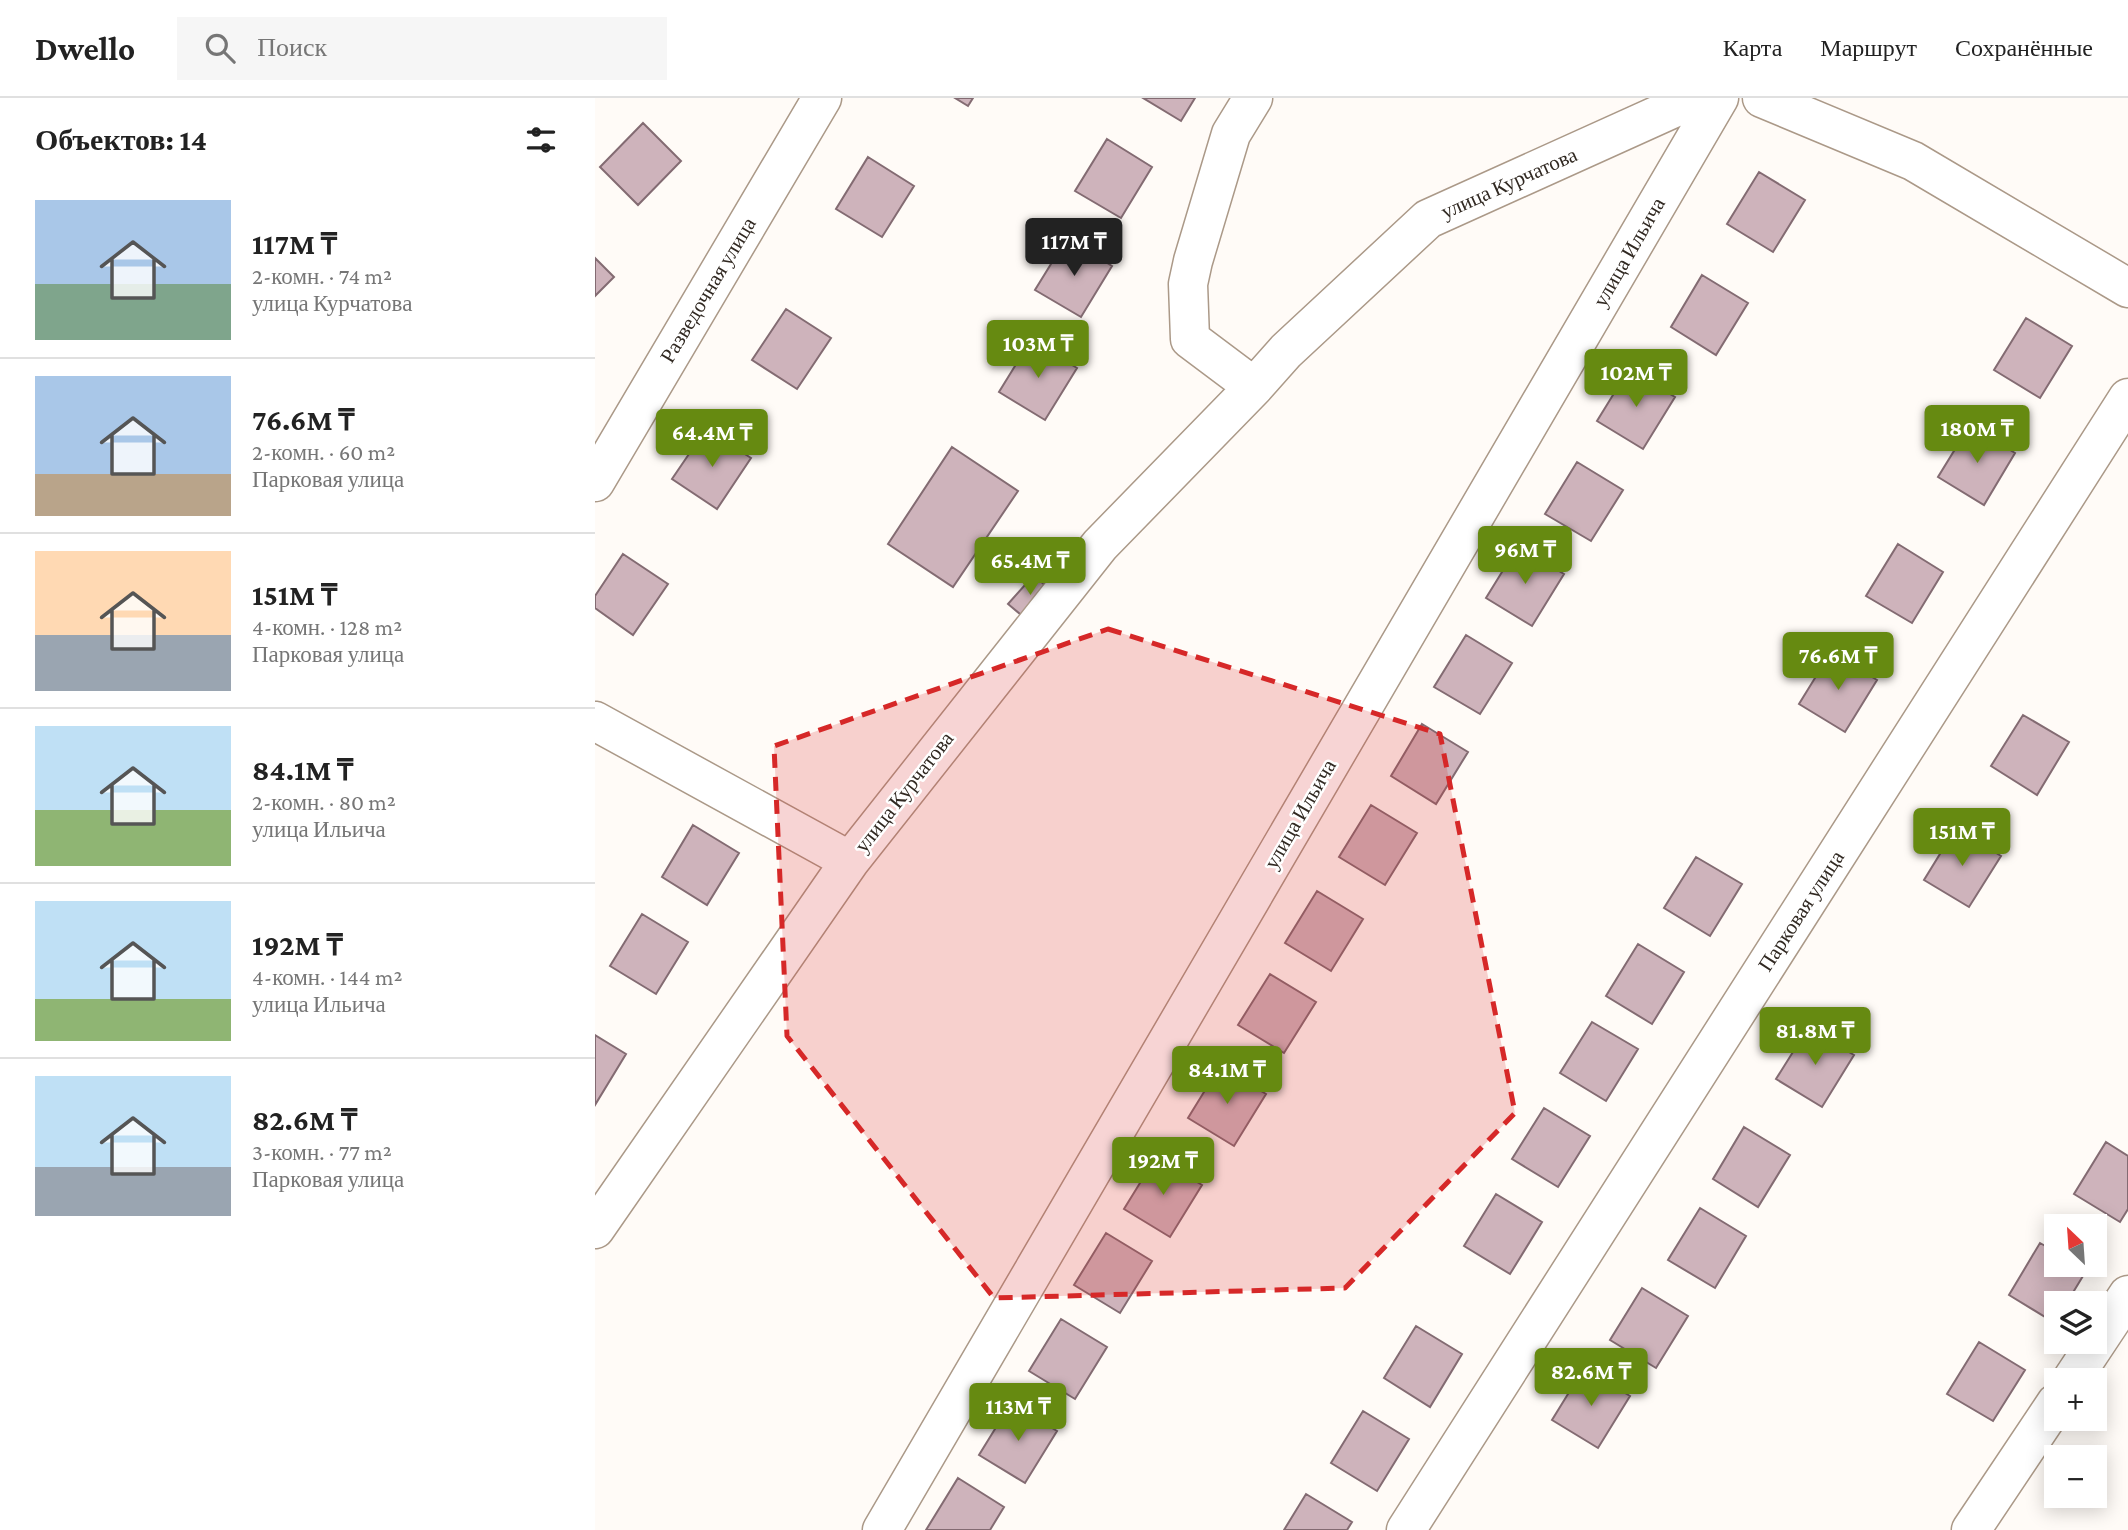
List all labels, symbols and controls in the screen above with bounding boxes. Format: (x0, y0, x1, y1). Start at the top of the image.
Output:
search box (177, 17, 667, 80)
icon: search (201, 29, 239, 67)
text: Dwello (35, 30, 135, 67)
text: Поиск (257, 33, 327, 62)
text: Карта (1723, 34, 1782, 61)
text: Маршрут (1820, 34, 1917, 61)
text: Сохранённые (1955, 34, 2093, 61)
icon: filters (522, 121, 560, 159)
text: Объектов: 14 (35, 123, 207, 156)
street label: улица Курчатова (1437, 142, 1581, 224)
street label: улица Ильича (1588, 193, 1670, 311)
street label: Разведочная улица (655, 212, 761, 367)
pin: 117M ₸ (1017, 218, 1131, 278)
text: 117M ₸ (252, 227, 337, 260)
icon: home (91, 228, 175, 312)
text: 117M ₸ (1041, 228, 1107, 254)
text: 2-комн. · 74 m² (252, 263, 392, 289)
text: улица Курчатова (252, 290, 412, 316)
pin: 103M ₸ (981, 320, 1095, 380)
text: 103M ₸ (1003, 330, 1073, 356)
pin: 102M ₸ (1579, 350, 1693, 409)
text: 102M ₸ (1600, 359, 1672, 385)
text: 76.6M ₸ (252, 403, 355, 436)
icon: home (91, 404, 175, 488)
pin: 180M ₸ (1920, 406, 2034, 465)
pin: 64.4M ₸ (647, 410, 777, 469)
text: 180M ₸ (1941, 415, 2013, 441)
text: 64.4M ₸ (672, 419, 752, 445)
text: 2-комн. · 60 m² (252, 439, 395, 465)
text: Парковая улица (252, 466, 404, 492)
pin: 96M ₸ (1476, 526, 1574, 586)
text: 96M ₸ (1494, 536, 1556, 562)
pin: 65.4M ₸ (965, 538, 1095, 597)
text: 65.4M ₸ (991, 547, 1069, 573)
text: 151M ₸ (252, 578, 337, 611)
icon: home (91, 579, 175, 663)
text: 4-комн. · 128 m² (252, 614, 402, 640)
pin: 76.6M ₸ (1773, 632, 1903, 692)
text: Парковая улица (252, 641, 404, 667)
text: 76.6M ₸ (1799, 642, 1877, 668)
street label: улица Курчатова (849, 726, 959, 857)
text: 84.1M ₸ (252, 753, 353, 786)
icon: home (91, 754, 175, 838)
street label: улица Ильича (1259, 755, 1341, 873)
text: 2-комн. · 80 m² (252, 789, 396, 815)
pin: 151M ₸ (1905, 808, 2019, 868)
text: улица Ильича (252, 816, 386, 842)
text: 151M ₸ (1929, 818, 1995, 844)
street label: Парковая улица (1753, 846, 1849, 976)
text: 192M ₸ (252, 928, 343, 961)
icon: home (91, 929, 175, 1013)
text: 4-комн. · 144 m² (252, 964, 402, 990)
text: улица Ильича (252, 991, 386, 1017)
pin: 81.8M ₸ (1750, 1007, 1880, 1067)
text: 81.8M ₸ (1776, 1017, 1854, 1043)
pin: 84.1M ₸ (1162, 1046, 1292, 1106)
text: 84.1M ₸ (1188, 1056, 1266, 1082)
text: 82.6M ₸ (252, 1103, 357, 1136)
icon: home (91, 1104, 175, 1188)
pin: 192M ₸ (1106, 1138, 1220, 1197)
text: 3-комн. · 77 m² (252, 1139, 392, 1165)
text: 192M ₸ (1128, 1147, 1198, 1173)
text: Парковая улица (252, 1166, 404, 1192)
north arrow (2044, 1214, 2107, 1278)
map controls (2044, 1214, 2107, 1508)
button: layers (2044, 1291, 2107, 1354)
pin: 82.6M ₸ (1526, 1348, 1656, 1408)
text: 82.6M ₸ (1551, 1358, 1631, 1384)
button: + (2044, 1368, 2107, 1431)
pin: 113M ₸ (961, 1384, 1075, 1443)
text: 113M ₸ (985, 1393, 1051, 1419)
button: − (2044, 1445, 2107, 1508)

